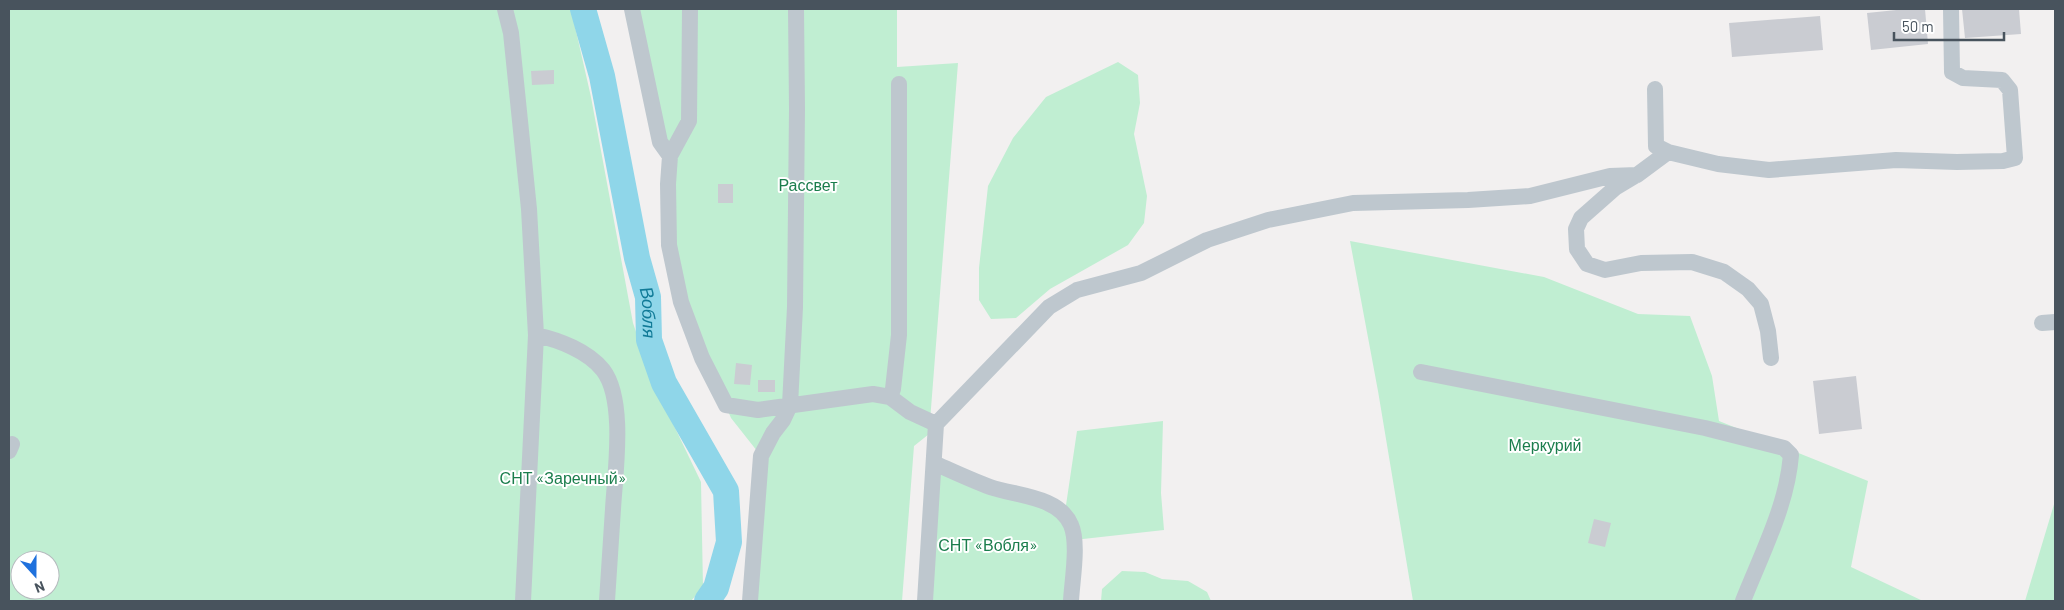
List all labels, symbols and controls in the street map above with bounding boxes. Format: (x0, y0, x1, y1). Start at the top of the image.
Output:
scale bar (1894, 10, 2004, 42)
text: 50 m (1902, 17, 1934, 35)
park label: Рассвет (778, 175, 838, 194)
water label: Вобля (636, 284, 661, 339)
park label: Меркурий (1508, 435, 1582, 454)
park label: СНТ «Заречный» (500, 468, 626, 487)
park label: СНТ «Вобля» (938, 535, 1038, 554)
north arrow (10, 550, 60, 600)
text: N (32, 578, 47, 597)

